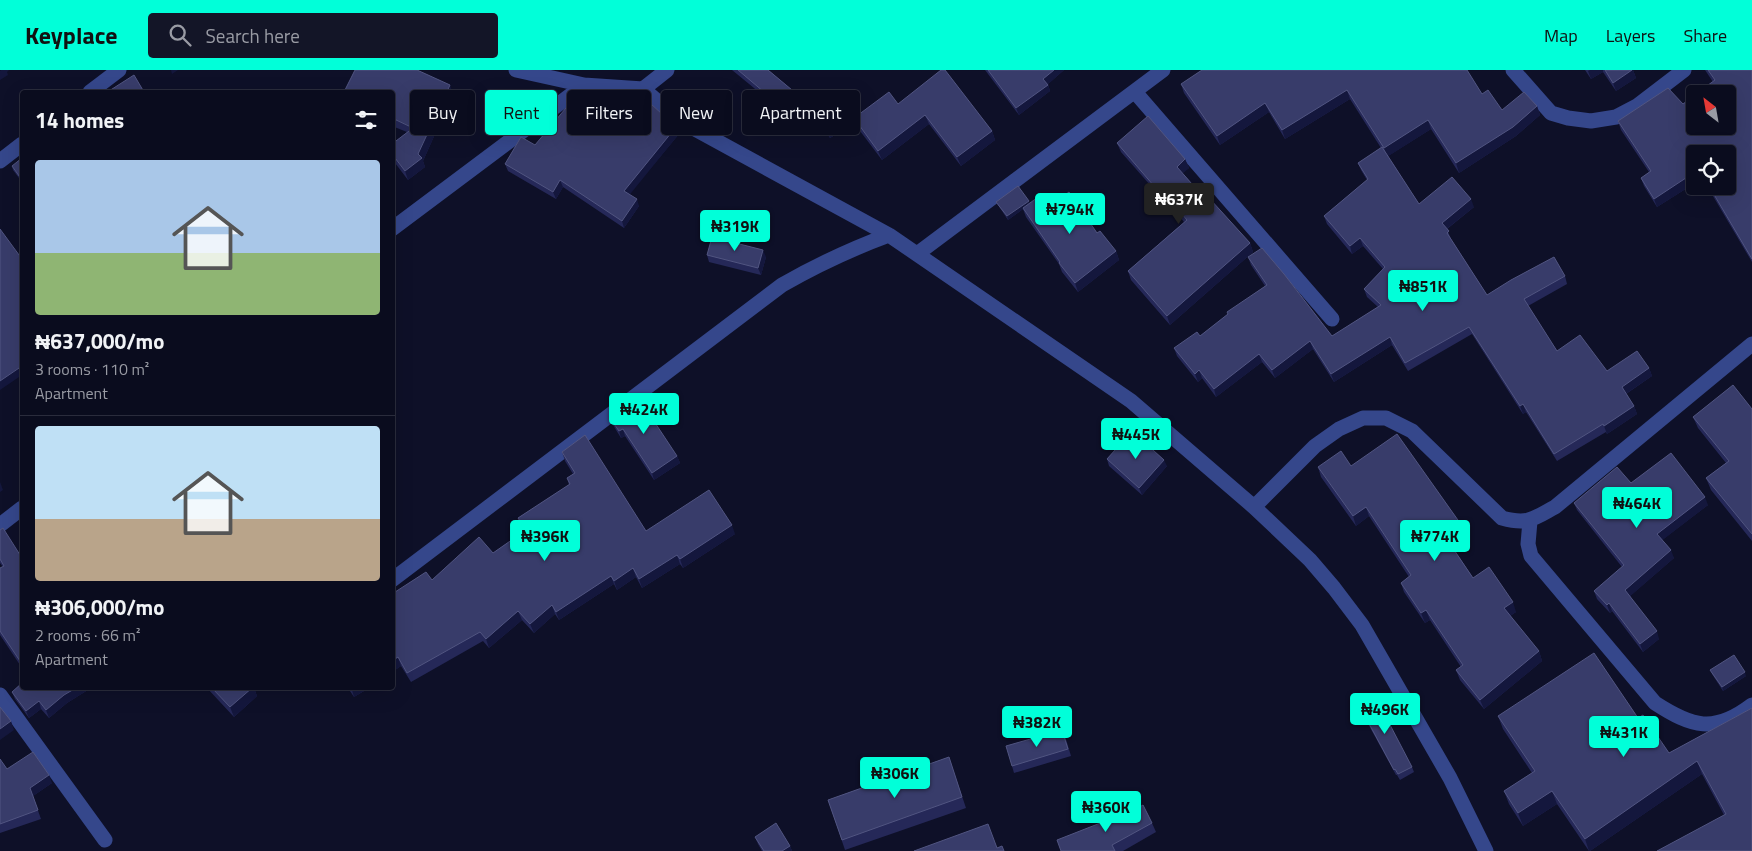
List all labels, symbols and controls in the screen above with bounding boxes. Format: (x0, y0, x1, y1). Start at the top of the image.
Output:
search box (148, 13, 498, 58)
text: Keyplace (25, 17, 118, 53)
icon: search (166, 21, 194, 49)
text: Search here (206, 21, 300, 50)
text: Map (1544, 22, 1578, 49)
text: Layers (1606, 22, 1655, 49)
text: Share (1683, 22, 1727, 49)
north arrow (1686, 85, 1736, 135)
map controls (1686, 85, 1736, 195)
chip: Buy (410, 90, 475, 135)
chip: Rent (485, 90, 557, 135)
chip: Filters (567, 90, 651, 135)
chip: New (661, 90, 732, 135)
chip: Apartment (742, 90, 860, 135)
text: 14 homes (35, 104, 124, 136)
icon: filters (352, 106, 380, 134)
button: locate (1686, 145, 1736, 195)
pin: ₦637K (1144, 182, 1214, 225)
text: ₦637K (1155, 187, 1203, 211)
pin: ₦794K (1035, 192, 1105, 235)
icon: home (163, 193, 253, 283)
text: ₦794K (1046, 197, 1094, 221)
pin: ₦319K (700, 210, 770, 252)
text: ₦319K (711, 214, 759, 238)
pin: ₦851K (1388, 270, 1458, 312)
text: ₦851K (1399, 274, 1447, 298)
text: ₦637,000/mo (35, 325, 164, 357)
text: 3 rooms · 110 m² (35, 357, 149, 381)
text: Apartment (35, 381, 108, 405)
pin: ₦424K (609, 392, 679, 435)
text: ₦424K (620, 397, 668, 421)
pin: ₦445K (1101, 418, 1171, 460)
text: ₦445K (1112, 422, 1160, 446)
icon: home (163, 458, 253, 548)
pin: ₦464K (1602, 486, 1672, 529)
text: ₦464K (1613, 491, 1661, 515)
pin: ₦396K (510, 520, 580, 562)
pin: ₦774K (1400, 520, 1470, 562)
text: ₦396K (521, 524, 569, 548)
text: ₦774K (1411, 524, 1459, 548)
text: ₦306,000/mo (35, 591, 164, 623)
text: 2 rooms · 66 m² (35, 623, 140, 647)
text: Apartment (35, 647, 108, 671)
pin: ₦496K (1350, 692, 1420, 735)
text: ₦496K (1361, 697, 1409, 721)
pin: ₦382K (1002, 706, 1072, 748)
text: ₦382K (1013, 710, 1061, 734)
pin: ₦431K (1589, 716, 1659, 758)
text: ₦431K (1600, 720, 1648, 744)
pin: ₦306K (860, 756, 930, 799)
text: ₦306K (871, 761, 919, 785)
pin: ₦360K (1071, 790, 1141, 833)
text: ₦360K (1082, 795, 1130, 819)

